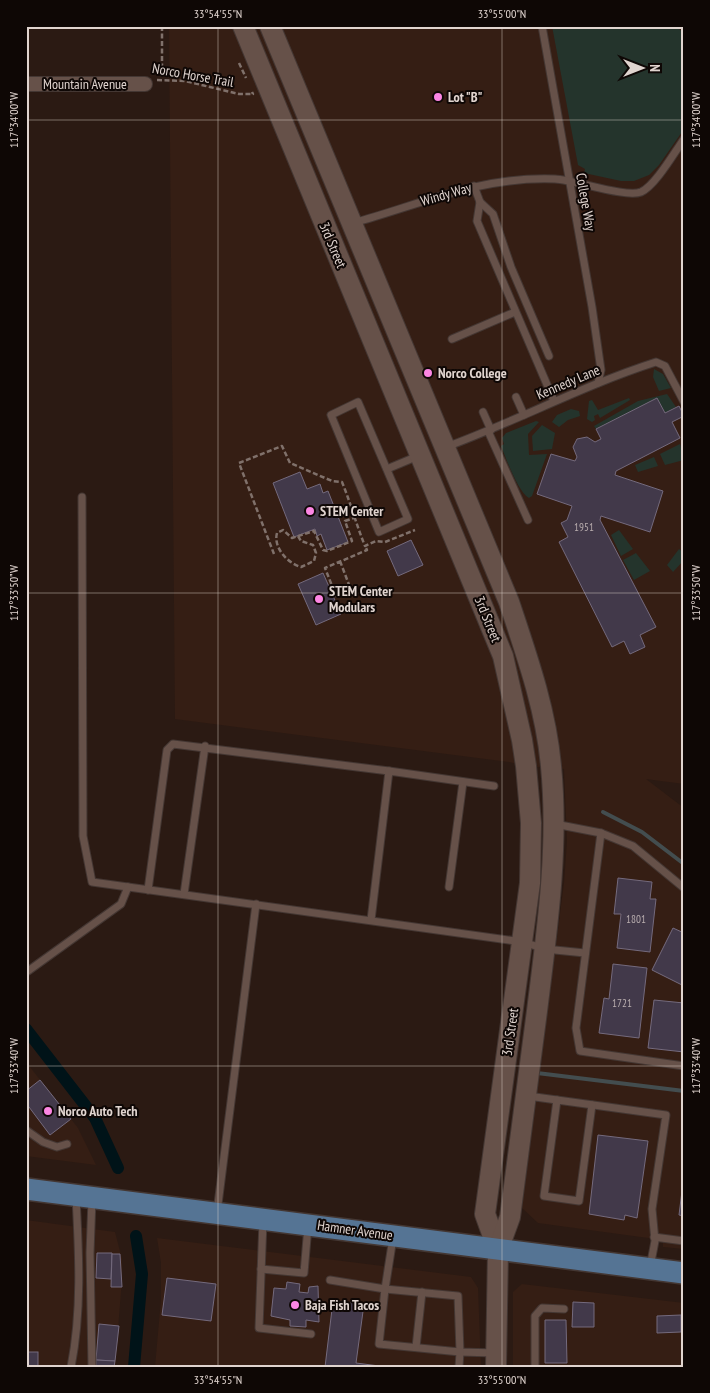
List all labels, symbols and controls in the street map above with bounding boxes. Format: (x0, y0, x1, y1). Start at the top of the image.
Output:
text: 33°54'55"N (194, 6, 242, 21)
text: 33°55'00"N (478, 6, 526, 21)
north arrow (618, 42, 668, 92)
street label: Norco Horse Trail (151, 59, 236, 91)
text: N (646, 64, 664, 72)
street label: Mountain Avenue (43, 75, 127, 93)
place label: Lot "B" (448, 88, 483, 106)
marker: Lot "B" (432, 91, 444, 103)
text: 117°34'00"W (6, 92, 21, 148)
text: 117°34'00"W (688, 92, 703, 148)
street label: College Way (572, 172, 600, 233)
street label: Windy Way (418, 178, 474, 210)
street label: 3rd Street (315, 219, 351, 271)
street label: Kennedy Lane (534, 360, 603, 403)
place label: Norco College (438, 364, 507, 382)
marker: Norco College (422, 367, 434, 379)
place label: STEM Center (320, 502, 384, 520)
marker: STEM Center (304, 505, 316, 517)
house number: 1951 (574, 520, 594, 534)
text: 117°33'50"W (6, 565, 21, 621)
text: 117°33'50"W (688, 565, 703, 621)
place label: STEM Center Modulars (329, 582, 393, 616)
marker: STEM Center Modulars (313, 593, 325, 605)
street label: 3rd Street (471, 593, 505, 645)
house number: 1801 (626, 912, 646, 926)
house number: 1721 (612, 996, 632, 1010)
street label: 3rd Street (498, 1007, 522, 1057)
text: 117°33'40"W (6, 1038, 21, 1094)
text: 117°33'40"W (688, 1038, 703, 1094)
place label: Norco Auto Tech (58, 1102, 138, 1120)
marker: Norco Auto Tech (42, 1105, 54, 1117)
street label: Hamner Avenue (316, 1216, 394, 1244)
place label: Baja Fish Tacos (305, 1296, 379, 1314)
marker: Baja Fish Tacos (289, 1299, 301, 1311)
text: 33°54'55"N (194, 1372, 242, 1387)
text: 33°55'00"N (478, 1372, 526, 1387)

